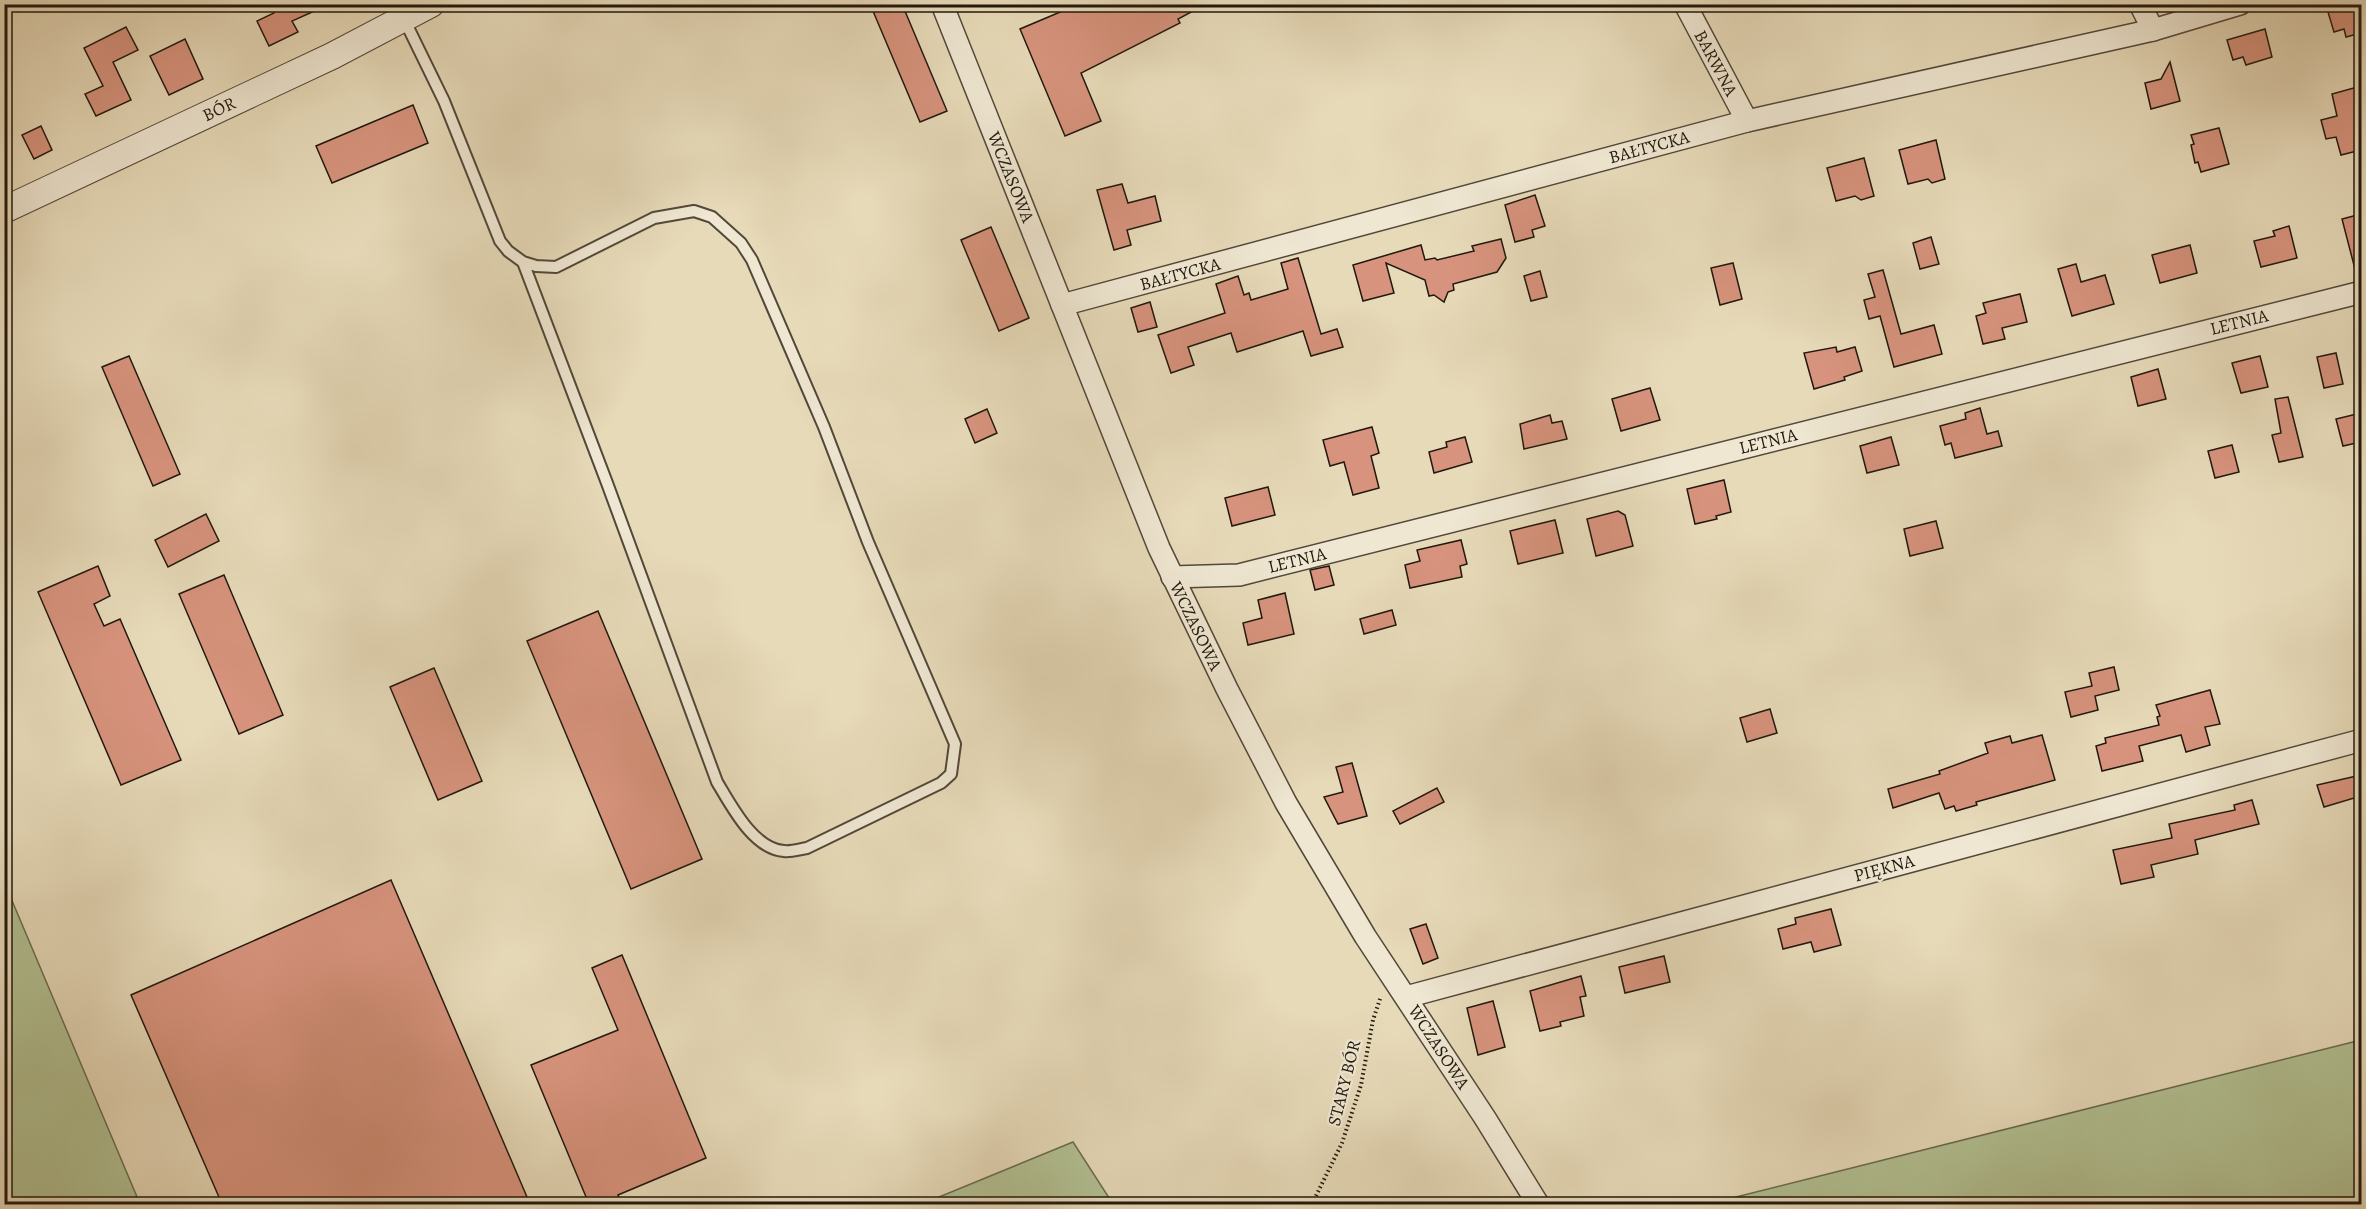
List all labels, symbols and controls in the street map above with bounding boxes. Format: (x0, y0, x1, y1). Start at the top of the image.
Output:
street label: BARWNA (1689, 26, 1744, 101)
street label: BÓR (198, 91, 240, 127)
street label: BAŁTYCKA (1606, 125, 1692, 169)
street label: WCZASOWA (981, 127, 1040, 227)
street label: BAŁTYCKA (1137, 252, 1223, 296)
street label: LETNIA (2207, 303, 2271, 341)
street label: LETNIA (1736, 422, 1800, 460)
street label: LETNIA (1265, 541, 1329, 579)
street label: WCZASOWA (1164, 577, 1228, 675)
street label: PIĘKNA (1851, 848, 1917, 888)
street label: WCZASOWA (1402, 999, 1476, 1094)
street label: STARY BÓR (1322, 1037, 1366, 1129)

